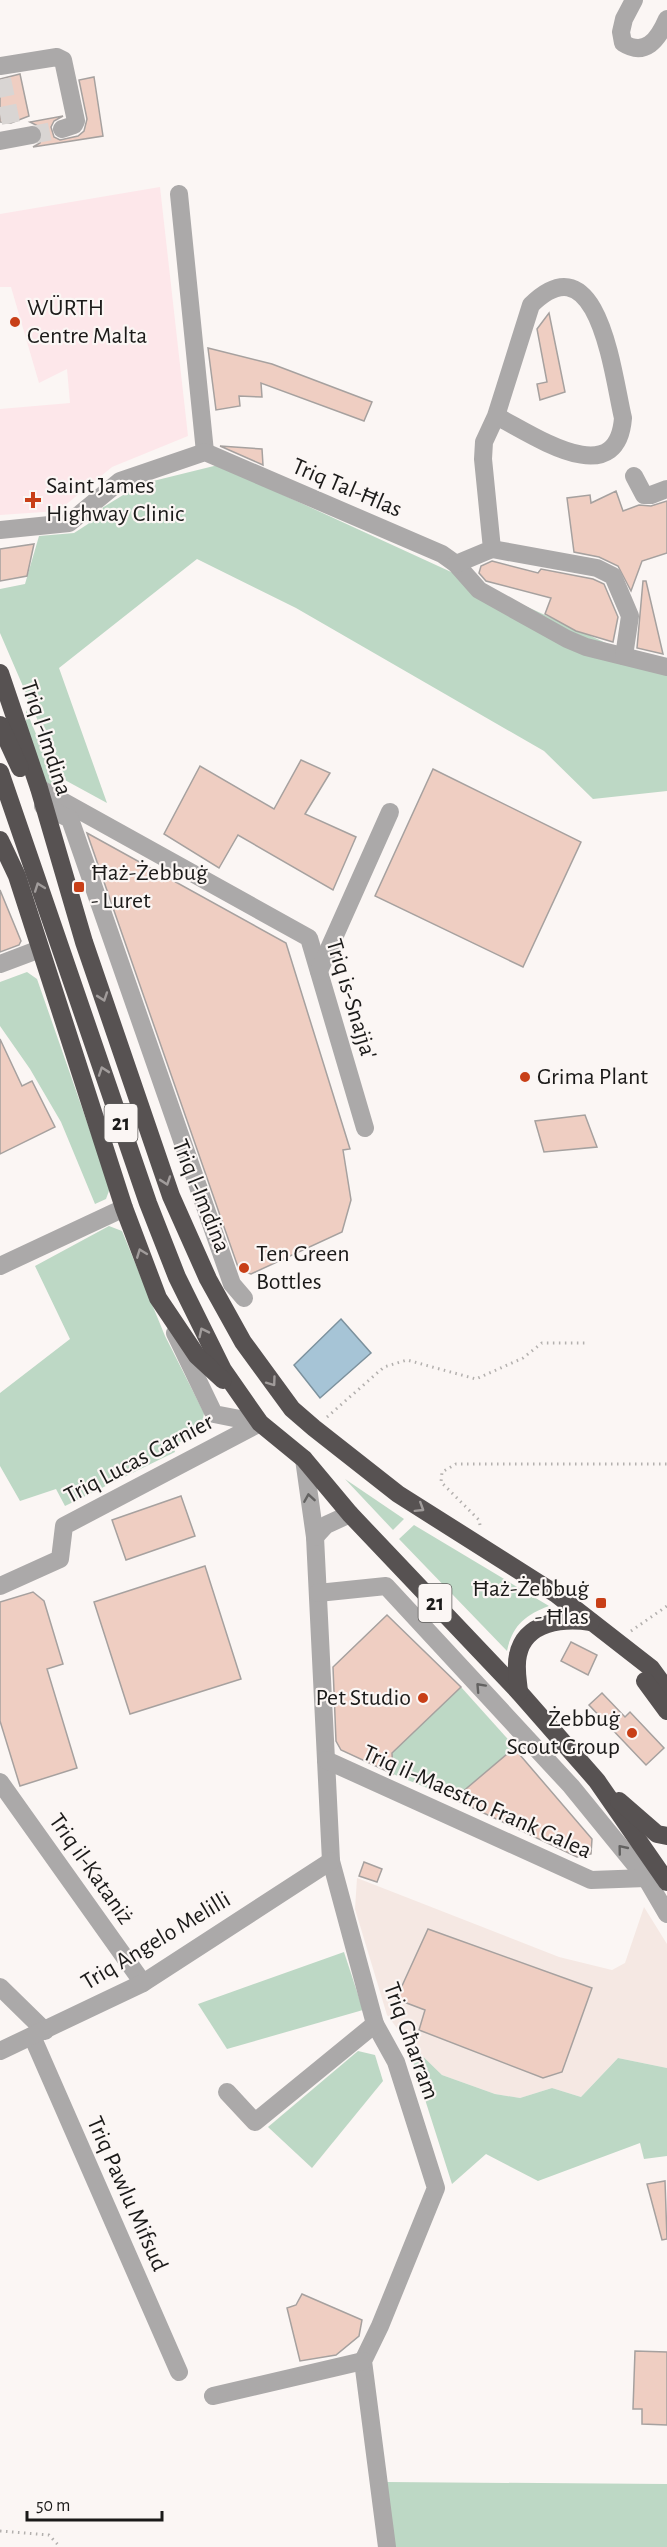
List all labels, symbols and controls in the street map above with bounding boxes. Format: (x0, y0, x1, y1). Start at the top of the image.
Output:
place label: WÜRTH Centre Malta (27, 295, 147, 348)
marker: WÜRTH Centre Malta (8, 315, 22, 329)
street label: Triq Tal-Ħlas (289, 454, 405, 522)
place label: Saint James Highway Clinic (46, 474, 184, 526)
marker: Saint James Highway Clinic (24, 491, 42, 509)
street label: Triq l-Imdina (16, 677, 76, 799)
place label: Ħaż-Żebbuġ - Luret (91, 860, 208, 913)
marker: Ħaż-Żebbuġ - Luret (72, 880, 86, 894)
one-way arrow (33, 882, 46, 893)
street label: Triq is-Snajja' (321, 936, 381, 1062)
one-way arrow (95, 991, 108, 1002)
place label: Grima Plant (537, 1065, 648, 1089)
one-way arrow (98, 1066, 111, 1077)
marker: Grima Plant (518, 1070, 532, 1084)
road number: 21 (104, 1104, 138, 1142)
street label: Triq l-Imdina (167, 1136, 235, 1256)
one-way arrow (159, 1175, 172, 1186)
place label: Ten Green Bottles (256, 1242, 350, 1294)
one-way arrow (136, 1248, 148, 1259)
marker: Ten Green Bottles (237, 1261, 251, 1275)
one-way arrow (198, 1327, 210, 1338)
one-way arrow (265, 1376, 276, 1387)
street label: Triq Lucas Garnier (61, 1410, 218, 1508)
one-way arrow (304, 1493, 316, 1502)
one-way arrow (414, 1500, 424, 1512)
place label: Ħaż-Żebbuġ - Ħlas (472, 1576, 589, 1629)
road number: 21 (418, 1584, 452, 1622)
marker: Ħaż-Żebbuġ - Ħlas (594, 1596, 608, 1610)
one-way arrow (476, 1683, 487, 1693)
place label: Pet Studio (316, 1686, 411, 1710)
marker: Pet Studio (416, 1691, 430, 1705)
place label: Żebbuġ Scout Group (506, 1706, 620, 1759)
marker: Żebbuġ Scout Group (625, 1726, 639, 1740)
street label: Triq il-Maestro Frank Galea (359, 1741, 595, 1863)
street label: Triq il-Kataniż (44, 1809, 138, 1929)
one-way arrow (618, 1845, 629, 1856)
street label: Triq Angelo Melilli (77, 1887, 235, 1995)
street label: Triq Għarram (379, 1979, 443, 2103)
street label: Triq Pawlu Mifsud (82, 2113, 172, 2275)
scale bar (27, 2484, 162, 2522)
text: 50 m (36, 2497, 70, 2515)

